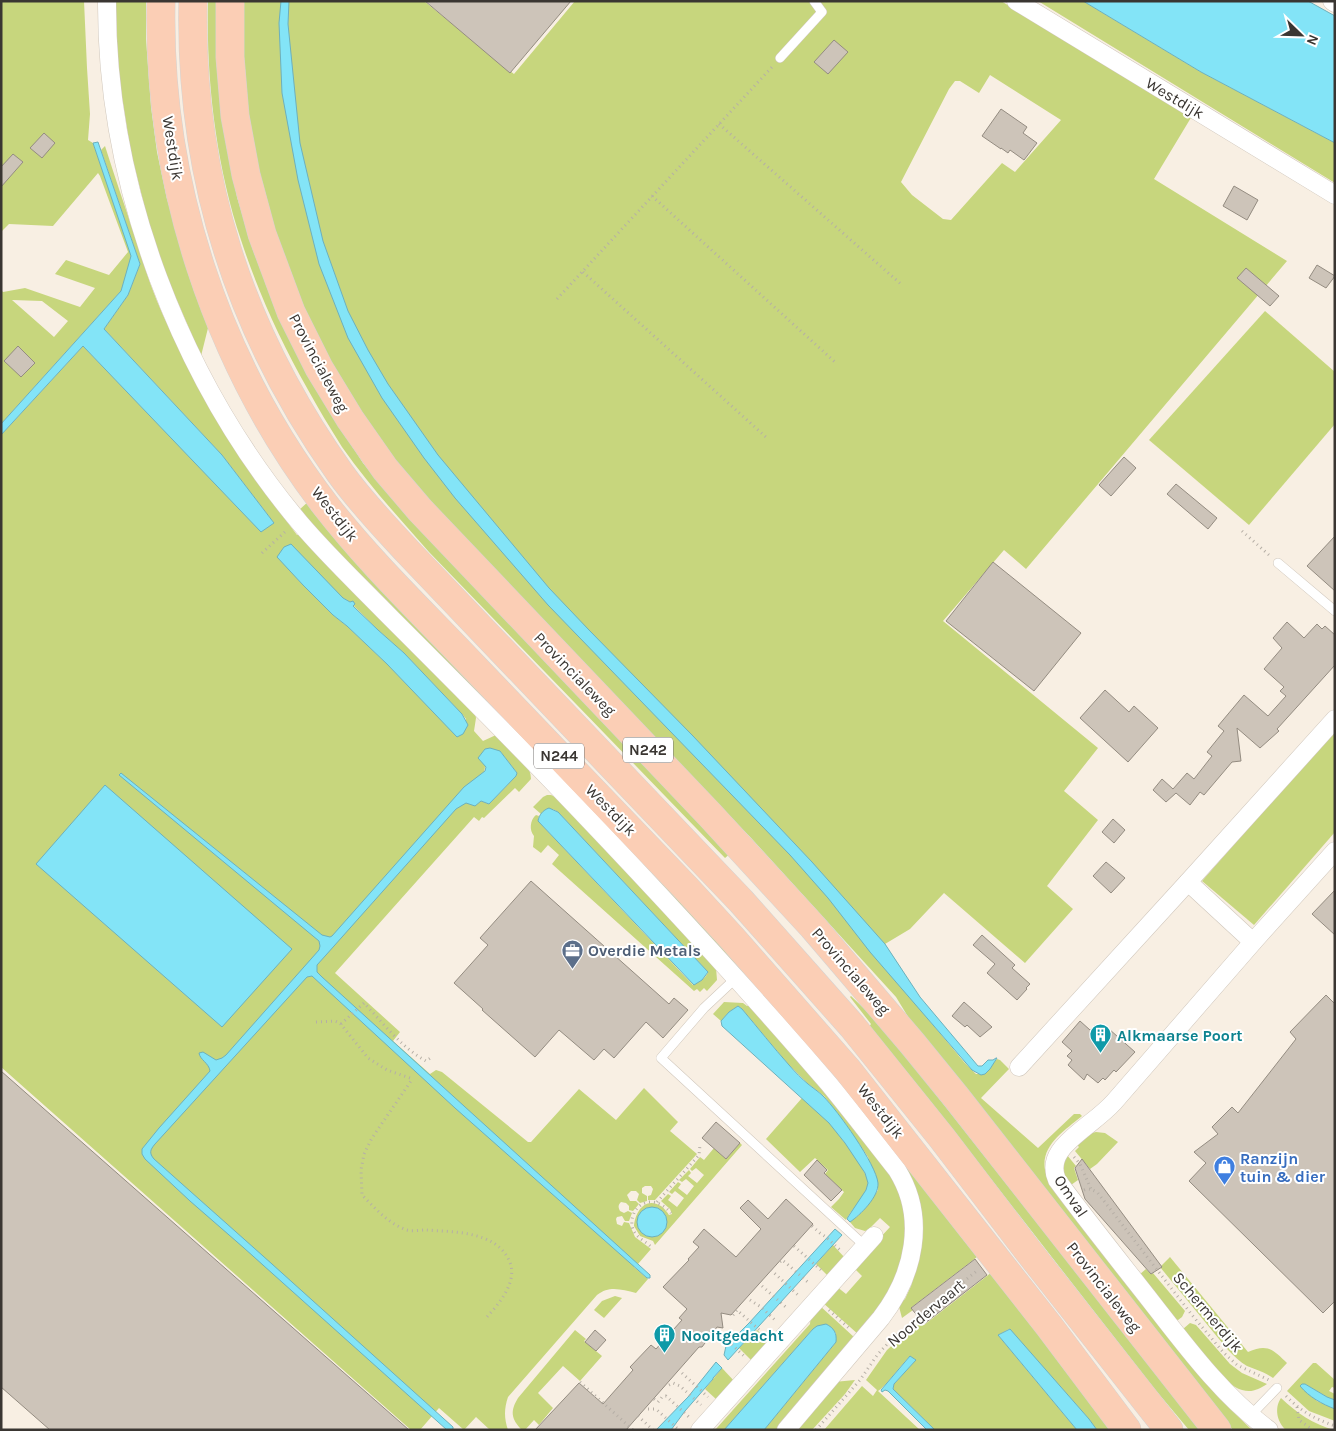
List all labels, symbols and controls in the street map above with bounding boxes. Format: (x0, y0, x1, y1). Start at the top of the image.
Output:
north arrow (1276, 10, 1326, 60)
text: N (1303, 32, 1322, 48)
street label: Westdijk (1142, 73, 1208, 123)
street label: Westdijk (159, 115, 187, 181)
street label: Provincialeweg (285, 310, 353, 416)
street label: Westdijk (308, 483, 362, 545)
street label: Provincialeweg (530, 628, 620, 720)
road number: N242 (623, 738, 673, 762)
road number: N244 (534, 744, 584, 768)
street label: Westdijk (582, 780, 640, 840)
street label: Provincialeweg (808, 924, 894, 1018)
office icon: Overdie Metals (560, 938, 584, 969)
place label: Overdie Metals (588, 941, 701, 960)
building icon: Alkmaarse Poort (1089, 1023, 1113, 1054)
place label: Alkmaarse Poort (1117, 1026, 1243, 1045)
street label: Westdijk (854, 1080, 908, 1142)
place label: Ranzijn tuin & dier (1240, 1149, 1326, 1186)
shop icon: Ranzijn tuin & dier (1212, 1155, 1236, 1186)
street label: Omval (1050, 1171, 1092, 1221)
street label: Provincialeweg (1063, 1238, 1145, 1336)
street label: Schermerdijk (1169, 1268, 1247, 1356)
street label: Noordervaart (883, 1275, 969, 1351)
building icon: Nooitgedacht (653, 1323, 677, 1354)
place label: Nooitgedacht (681, 1326, 784, 1345)

